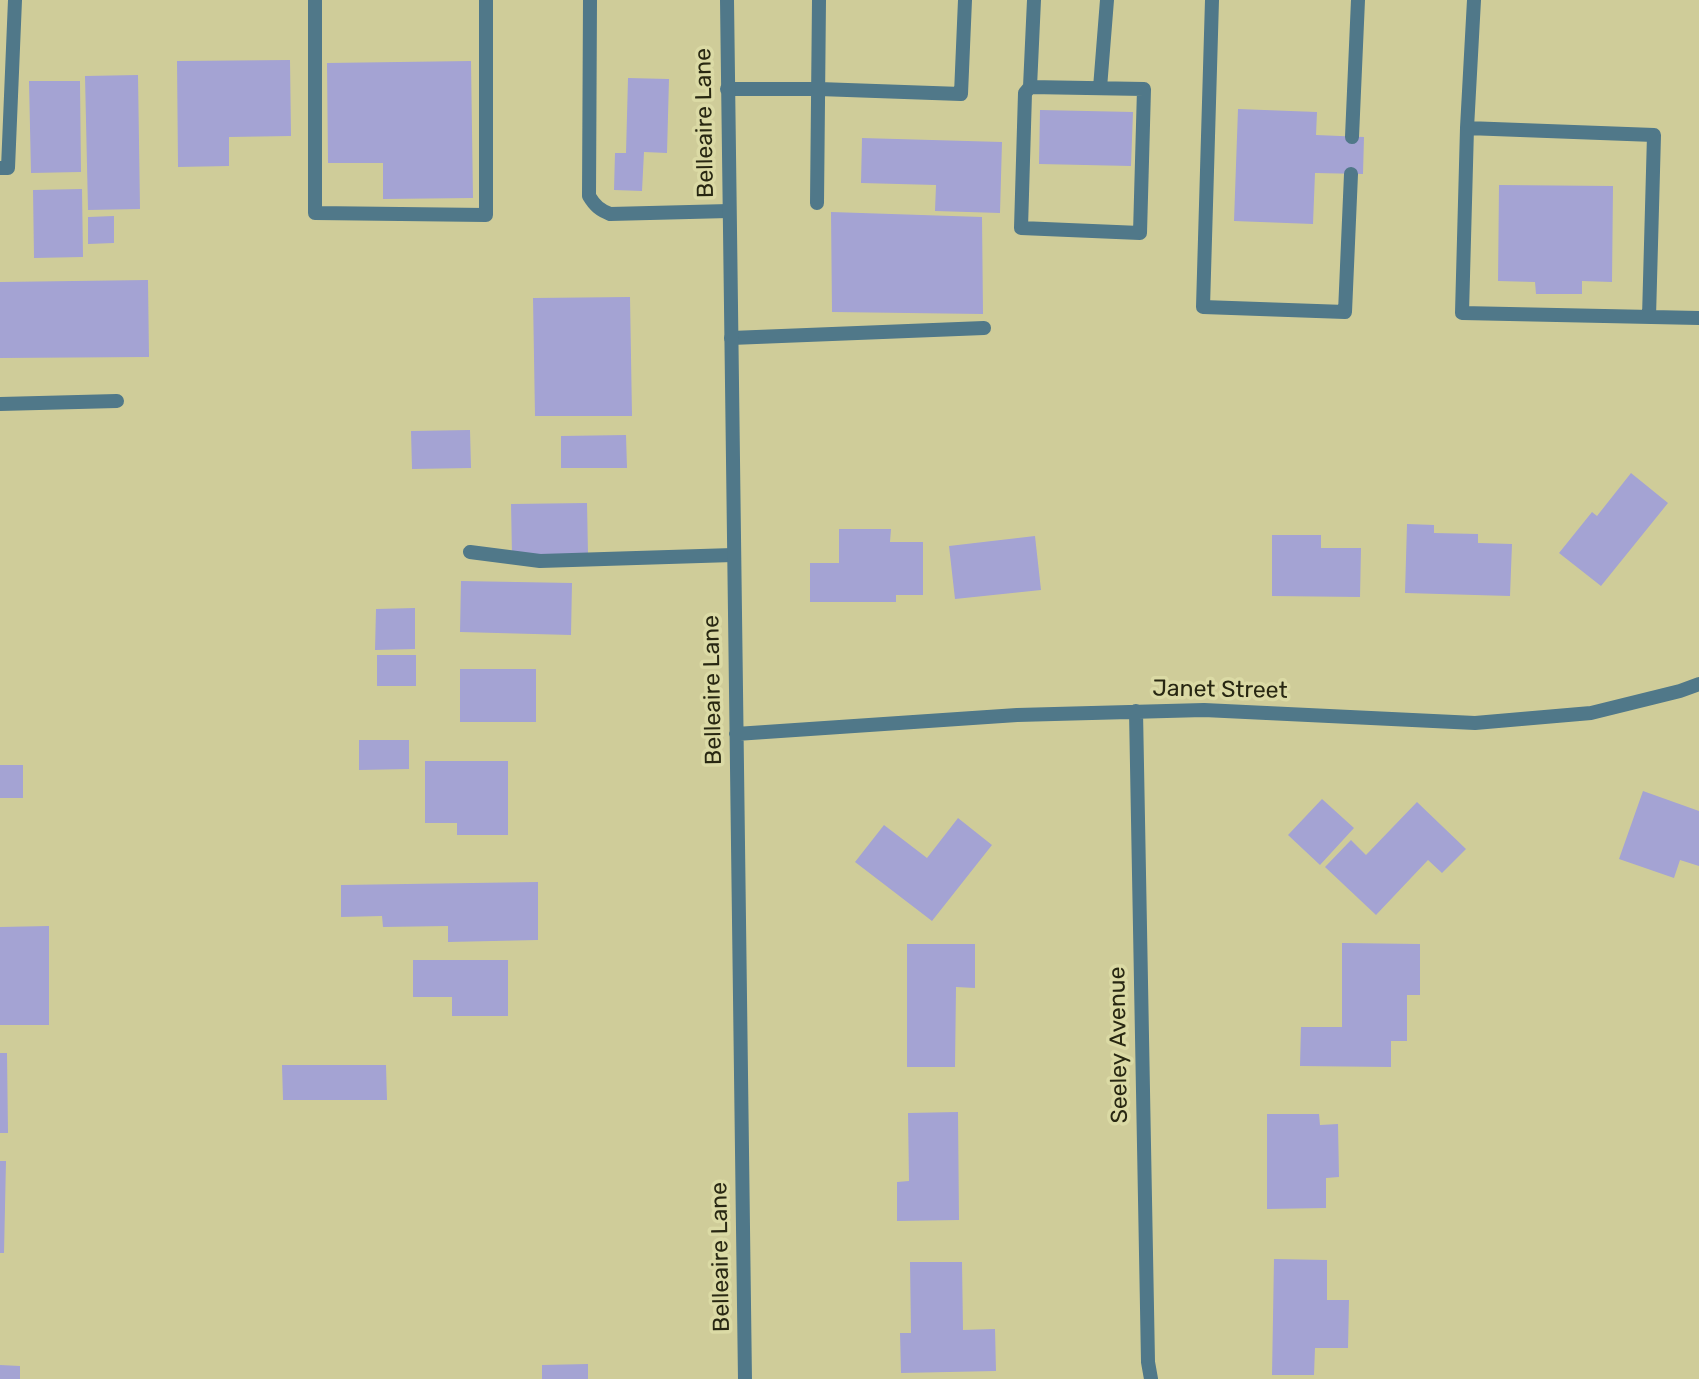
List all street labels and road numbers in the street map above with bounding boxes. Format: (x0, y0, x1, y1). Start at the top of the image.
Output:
street label: Belleaire Lane (690, 48, 720, 198)
street label: Belleaire Lane (698, 615, 728, 765)
street label: Janet Street (1152, 675, 1288, 705)
street label: Seeley Avenue (1104, 966, 1134, 1124)
street label: Belleaire Lane (706, 1182, 736, 1332)

